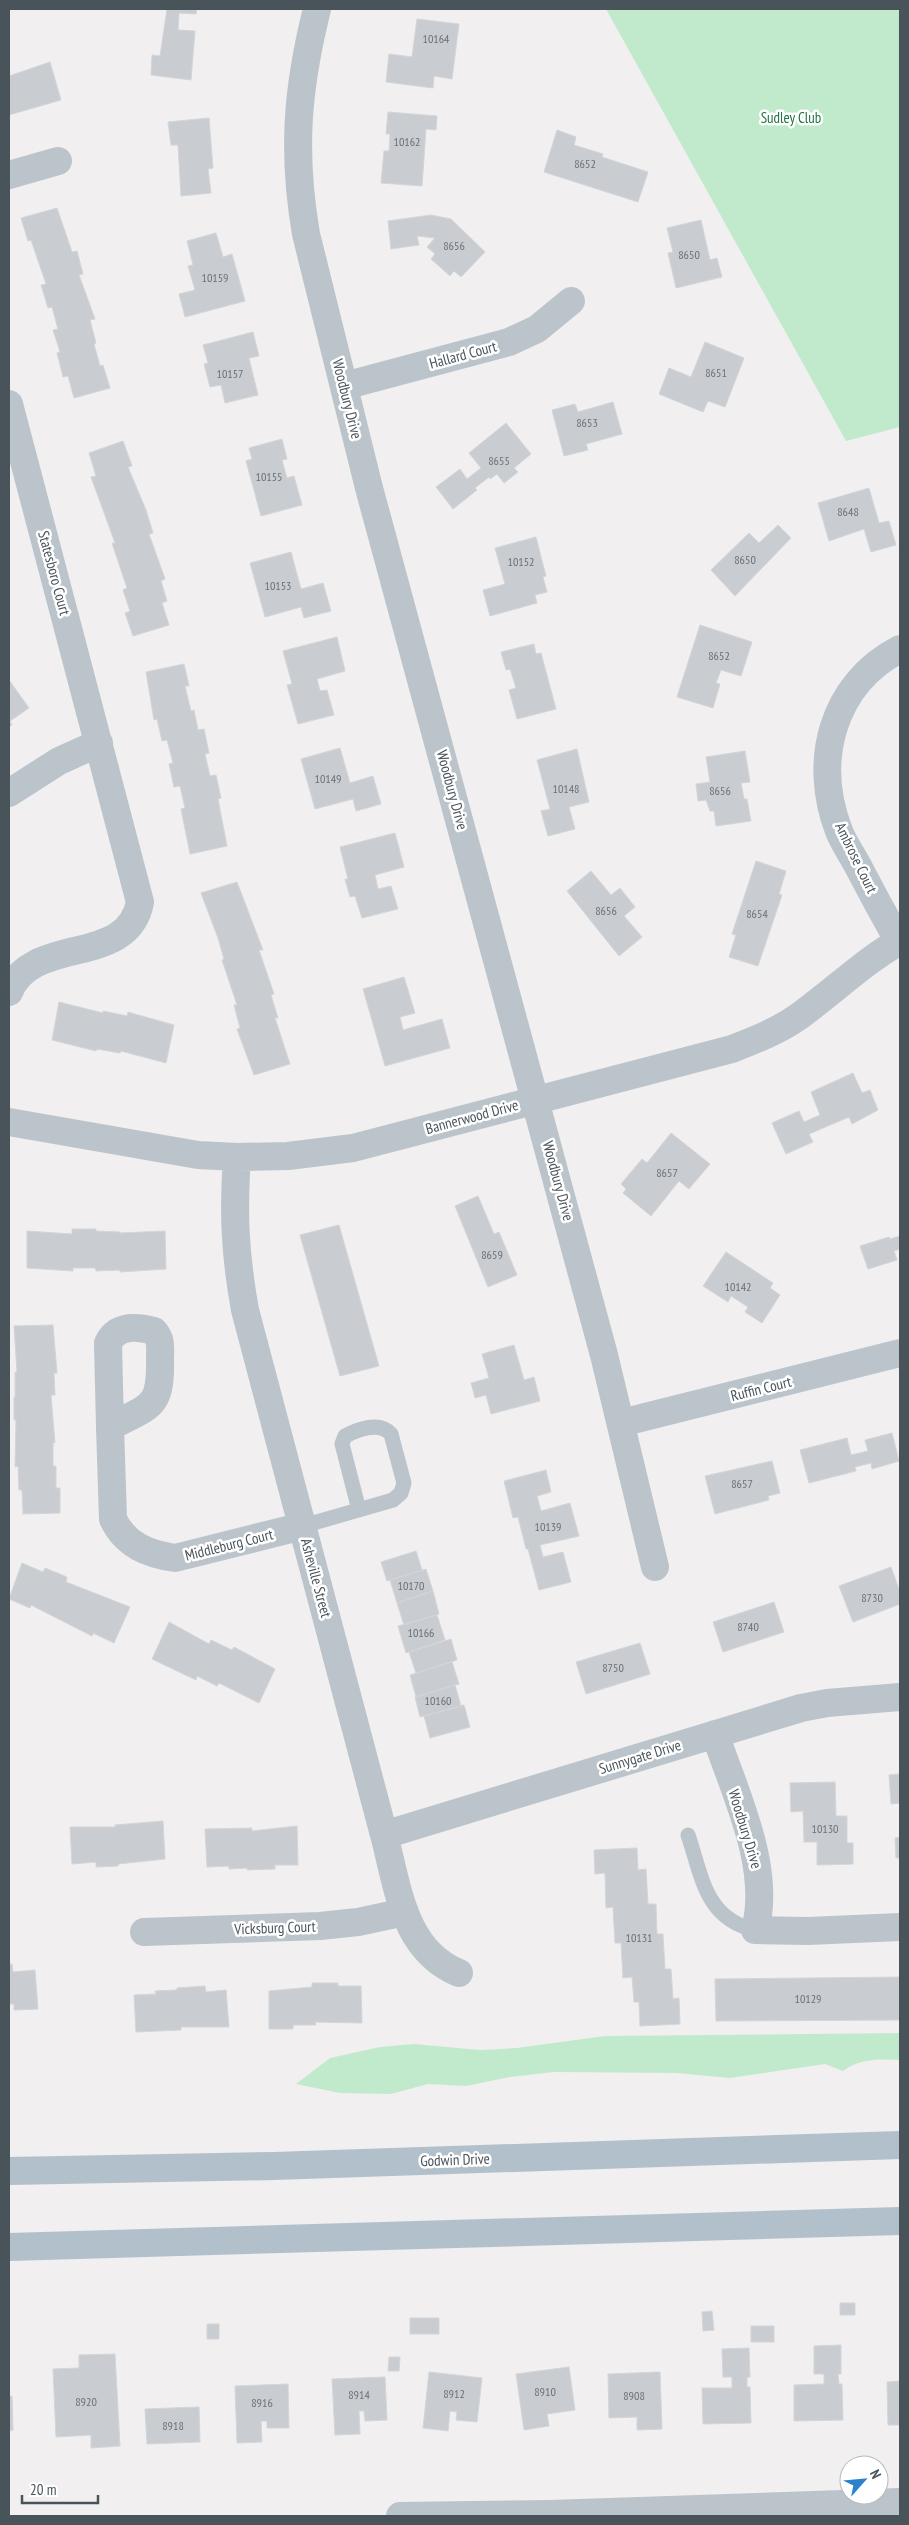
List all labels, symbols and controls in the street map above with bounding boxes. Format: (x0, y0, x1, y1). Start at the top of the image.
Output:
house number: 10164 (422, 31, 450, 46)
park label: Sudley Club (761, 108, 821, 127)
house number: 10162 (393, 134, 421, 149)
house number: 8652 (574, 156, 596, 171)
house number: 8656 (443, 238, 465, 253)
house number: 8650 (678, 247, 700, 262)
house number: 10159 (201, 270, 229, 285)
street label: Hallard Court (427, 336, 499, 373)
street label: Woodbury Drive (328, 357, 367, 441)
house number: 8651 (705, 365, 727, 380)
house number: 10157 (216, 366, 244, 381)
house number: 8653 (576, 415, 598, 430)
house number: 8655 (488, 453, 510, 468)
house number: 10155 (255, 469, 283, 484)
house number: 8648 (837, 504, 859, 519)
street label: Statesboro Court (34, 529, 75, 617)
house number: 8650 (734, 552, 756, 567)
house number: 10152 (507, 554, 535, 569)
house number: 10153 (264, 578, 292, 593)
house number: 8652 (708, 648, 730, 663)
street label: Woodbury Drive (433, 748, 472, 832)
house number: 10149 (314, 771, 342, 786)
house number: 10148 (552, 781, 580, 796)
house number: 8656 (709, 783, 731, 798)
street label: Ambrose Court (831, 819, 882, 896)
house number: 8656 (595, 903, 617, 918)
house number: 8654 (746, 906, 768, 921)
street label: Bannerwood Drive (423, 1095, 520, 1138)
street label: Woodbury Drive (539, 1139, 578, 1223)
house number: 8657 (656, 1165, 678, 1180)
house number: 8659 (481, 1247, 503, 1262)
house number: 10142 (724, 1279, 752, 1294)
street label: Ruffin Court (729, 1372, 793, 1405)
house number: 8657 (731, 1476, 753, 1491)
house number: 10139 (534, 1519, 562, 1534)
street label: Middleburg Court (183, 1524, 275, 1565)
street label: Asheville Street (297, 1536, 336, 1620)
house number: 10170 (397, 1578, 425, 1593)
house number: 8730 (861, 1590, 883, 1605)
house number: 8740 (737, 1619, 759, 1634)
house number: 10166 (407, 1625, 435, 1640)
house number: 8750 (602, 1660, 624, 1675)
house number: 10160 (424, 1693, 452, 1708)
street label: Sunnygate Drive (597, 1735, 683, 1778)
street label: Woodbury Drive (724, 1787, 767, 1871)
house number: 10130 (811, 1821, 839, 1836)
street label: Vicksburg Court (233, 1917, 316, 1938)
house number: 10131 (625, 1930, 653, 1945)
house number: 10129 (794, 1991, 822, 2006)
street label: Godwin Drive (420, 2149, 490, 2170)
house number: 8910 (534, 2384, 556, 2399)
house number: 8912 (443, 2386, 465, 2401)
house number: 8914 (348, 2387, 370, 2402)
house number: 8908 (623, 2388, 645, 2403)
house number: 8920 (75, 2394, 97, 2409)
house number: 8916 (251, 2395, 273, 2410)
house number: 8918 (162, 2418, 184, 2433)
north arrow (839, 2455, 889, 2505)
text: N (866, 2467, 885, 2482)
scale bar (22, 2472, 99, 2504)
text: 20 m (30, 2480, 56, 2499)

